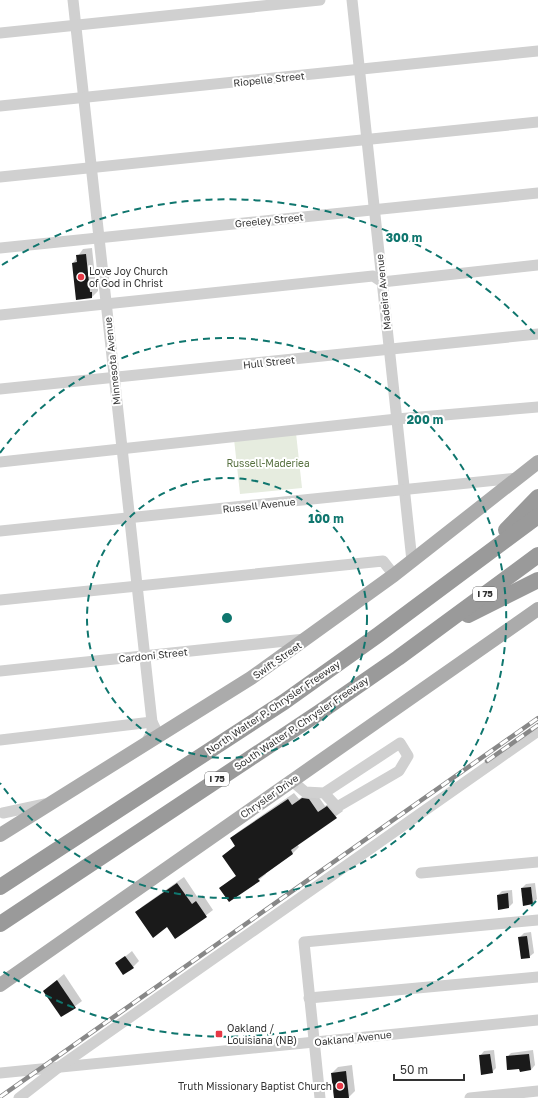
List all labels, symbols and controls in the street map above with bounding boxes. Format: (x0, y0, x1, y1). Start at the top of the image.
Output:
street label: Riopelle Street (233, 69, 305, 89)
street label: Greeley Street (234, 210, 304, 230)
text: 300 m (386, 230, 422, 245)
street label: Madeira Avenue (373, 253, 393, 330)
place label: Love Joy Church of God in Christ (89, 265, 168, 289)
marker: Love Joy Church of God in Christ (76, 272, 86, 282)
street label: Minnesota Avenue (101, 316, 123, 405)
street label: Hull Street (242, 353, 296, 371)
text: 200 m (407, 412, 443, 427)
park label: Russell-Maderiea (226, 457, 310, 469)
street label: Russell Avenue (222, 495, 296, 515)
text: 100 m (308, 511, 344, 526)
road number: I 75 (473, 587, 497, 601)
centre of rings (220, 611, 234, 625)
street label: Swift Street (250, 639, 304, 681)
street label: Cardoni Street (118, 645, 188, 665)
street label: North Walter P. Chrysler Freeway (204, 657, 342, 756)
street label: South Walter P. Chrysler Freeway (232, 673, 371, 773)
street label: Chrysler Drive (238, 771, 301, 820)
road number: I 75 (205, 772, 229, 786)
place label: Oakland / Louisiana (NB) (227, 1022, 297, 1046)
street label: Oakland Avenue (314, 1028, 392, 1048)
marker: Oakland / Louisiana (NB) (214, 1029, 224, 1039)
scale bar (394, 1056, 464, 1082)
text: 50 m (400, 1062, 428, 1077)
place label: Truth Missionary Baptist Church (178, 1080, 332, 1092)
marker: Truth Missionary Baptist Church (335, 1081, 345, 1091)

